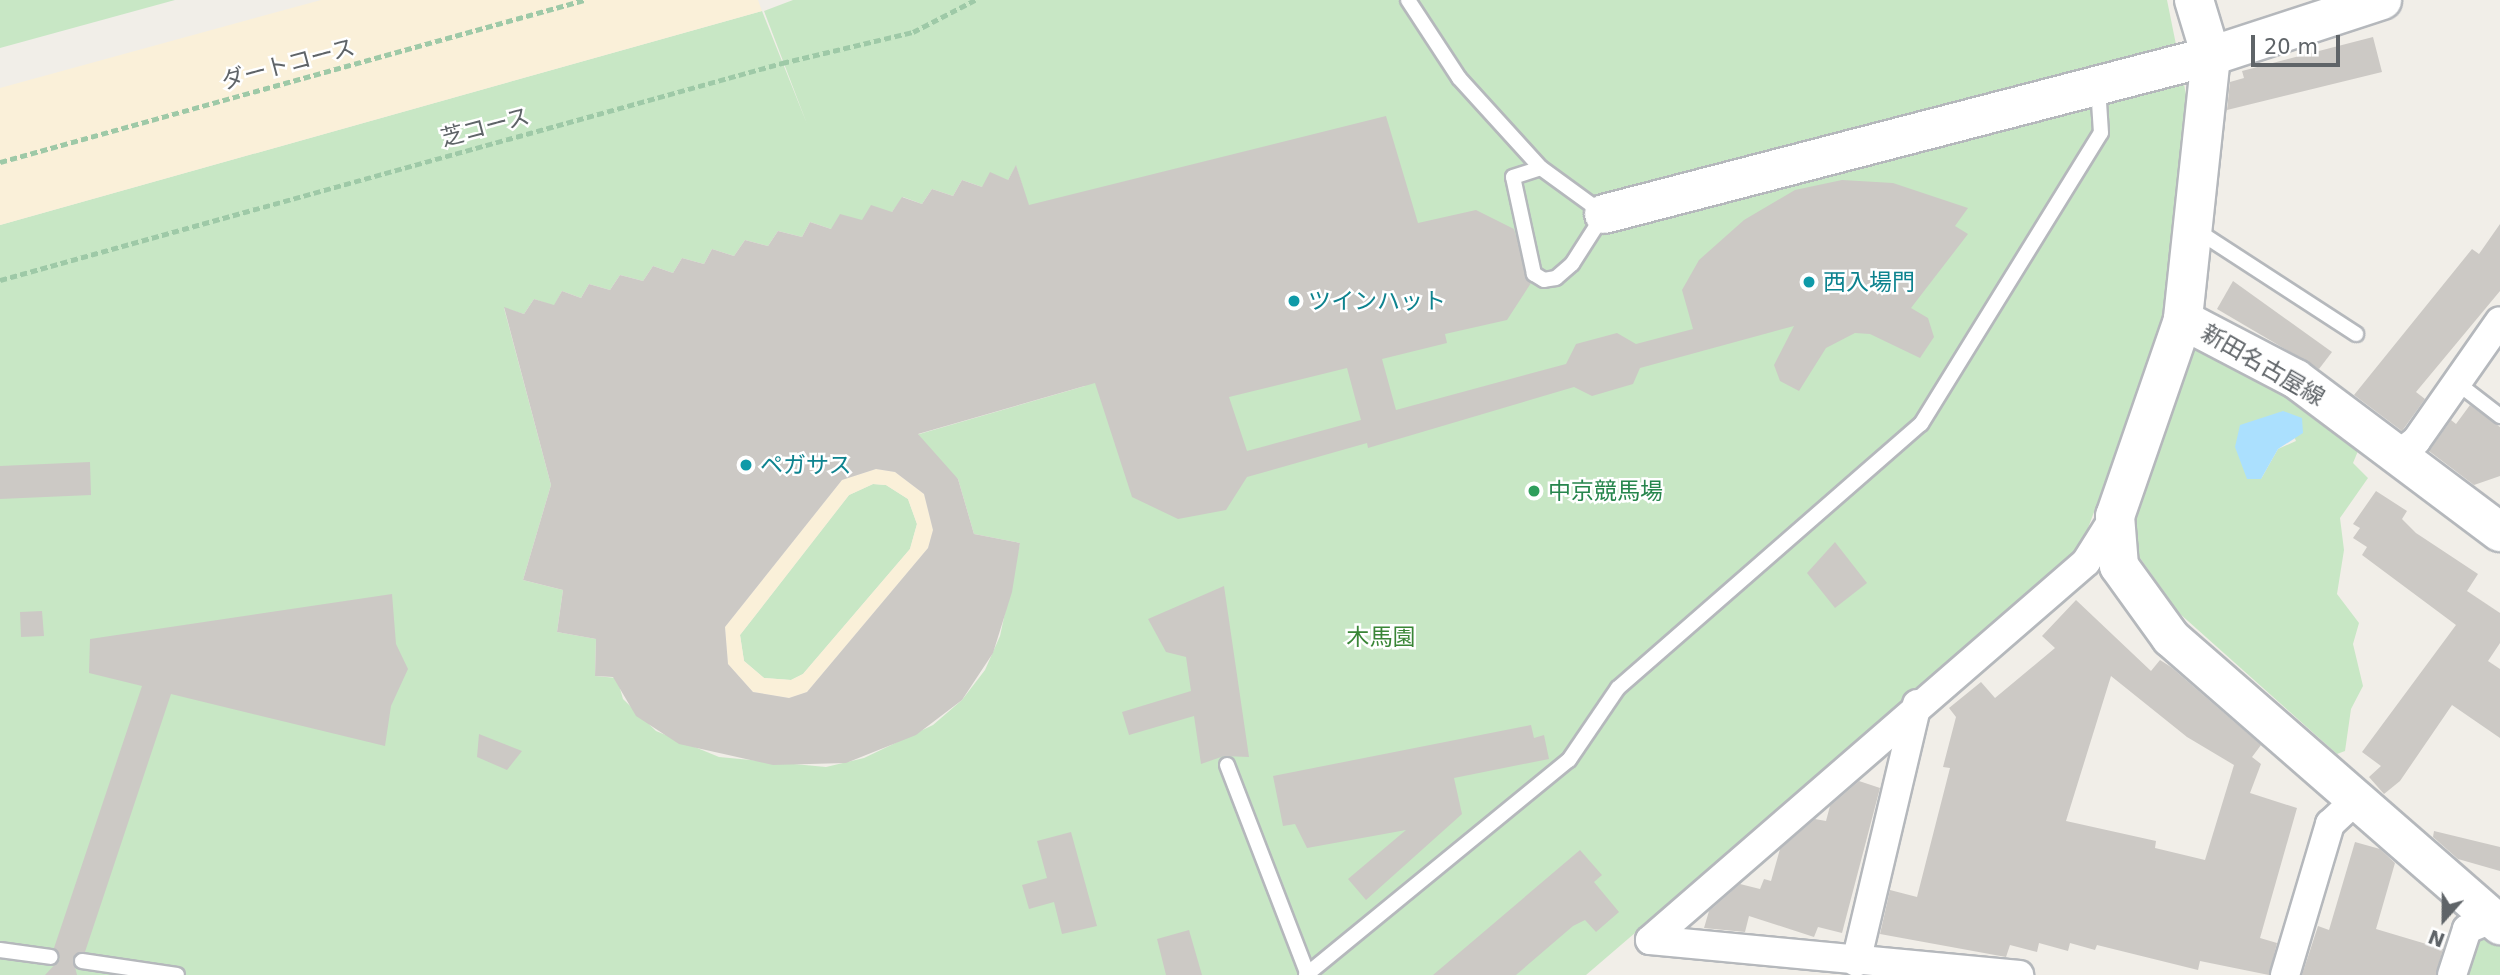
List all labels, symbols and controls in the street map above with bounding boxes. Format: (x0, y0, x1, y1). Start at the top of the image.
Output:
scale bar (2255, 21, 2344, 65)
street label: ダートコース (218, 33, 358, 95)
text: 20 m (2264, 35, 2318, 59)
street label: 芝コース (437, 102, 533, 152)
place label: 西入場門 (1823, 268, 1915, 296)
marker: 西入場門 (1801, 274, 1817, 290)
place label: ツインハット (1308, 287, 1446, 315)
marker: ツインハット (1286, 293, 1302, 309)
street label: 新田名古屋線 (2196, 319, 2330, 411)
place label: ペガサス (760, 451, 852, 479)
marker: ペガサス (738, 457, 754, 473)
place label: 中京競馬場 (1548, 477, 1663, 505)
marker: 中京競馬場 (1526, 483, 1542, 499)
park label: 木馬園 (1347, 623, 1415, 651)
north arrow (2409, 884, 2479, 954)
text: N (2425, 925, 2448, 952)

